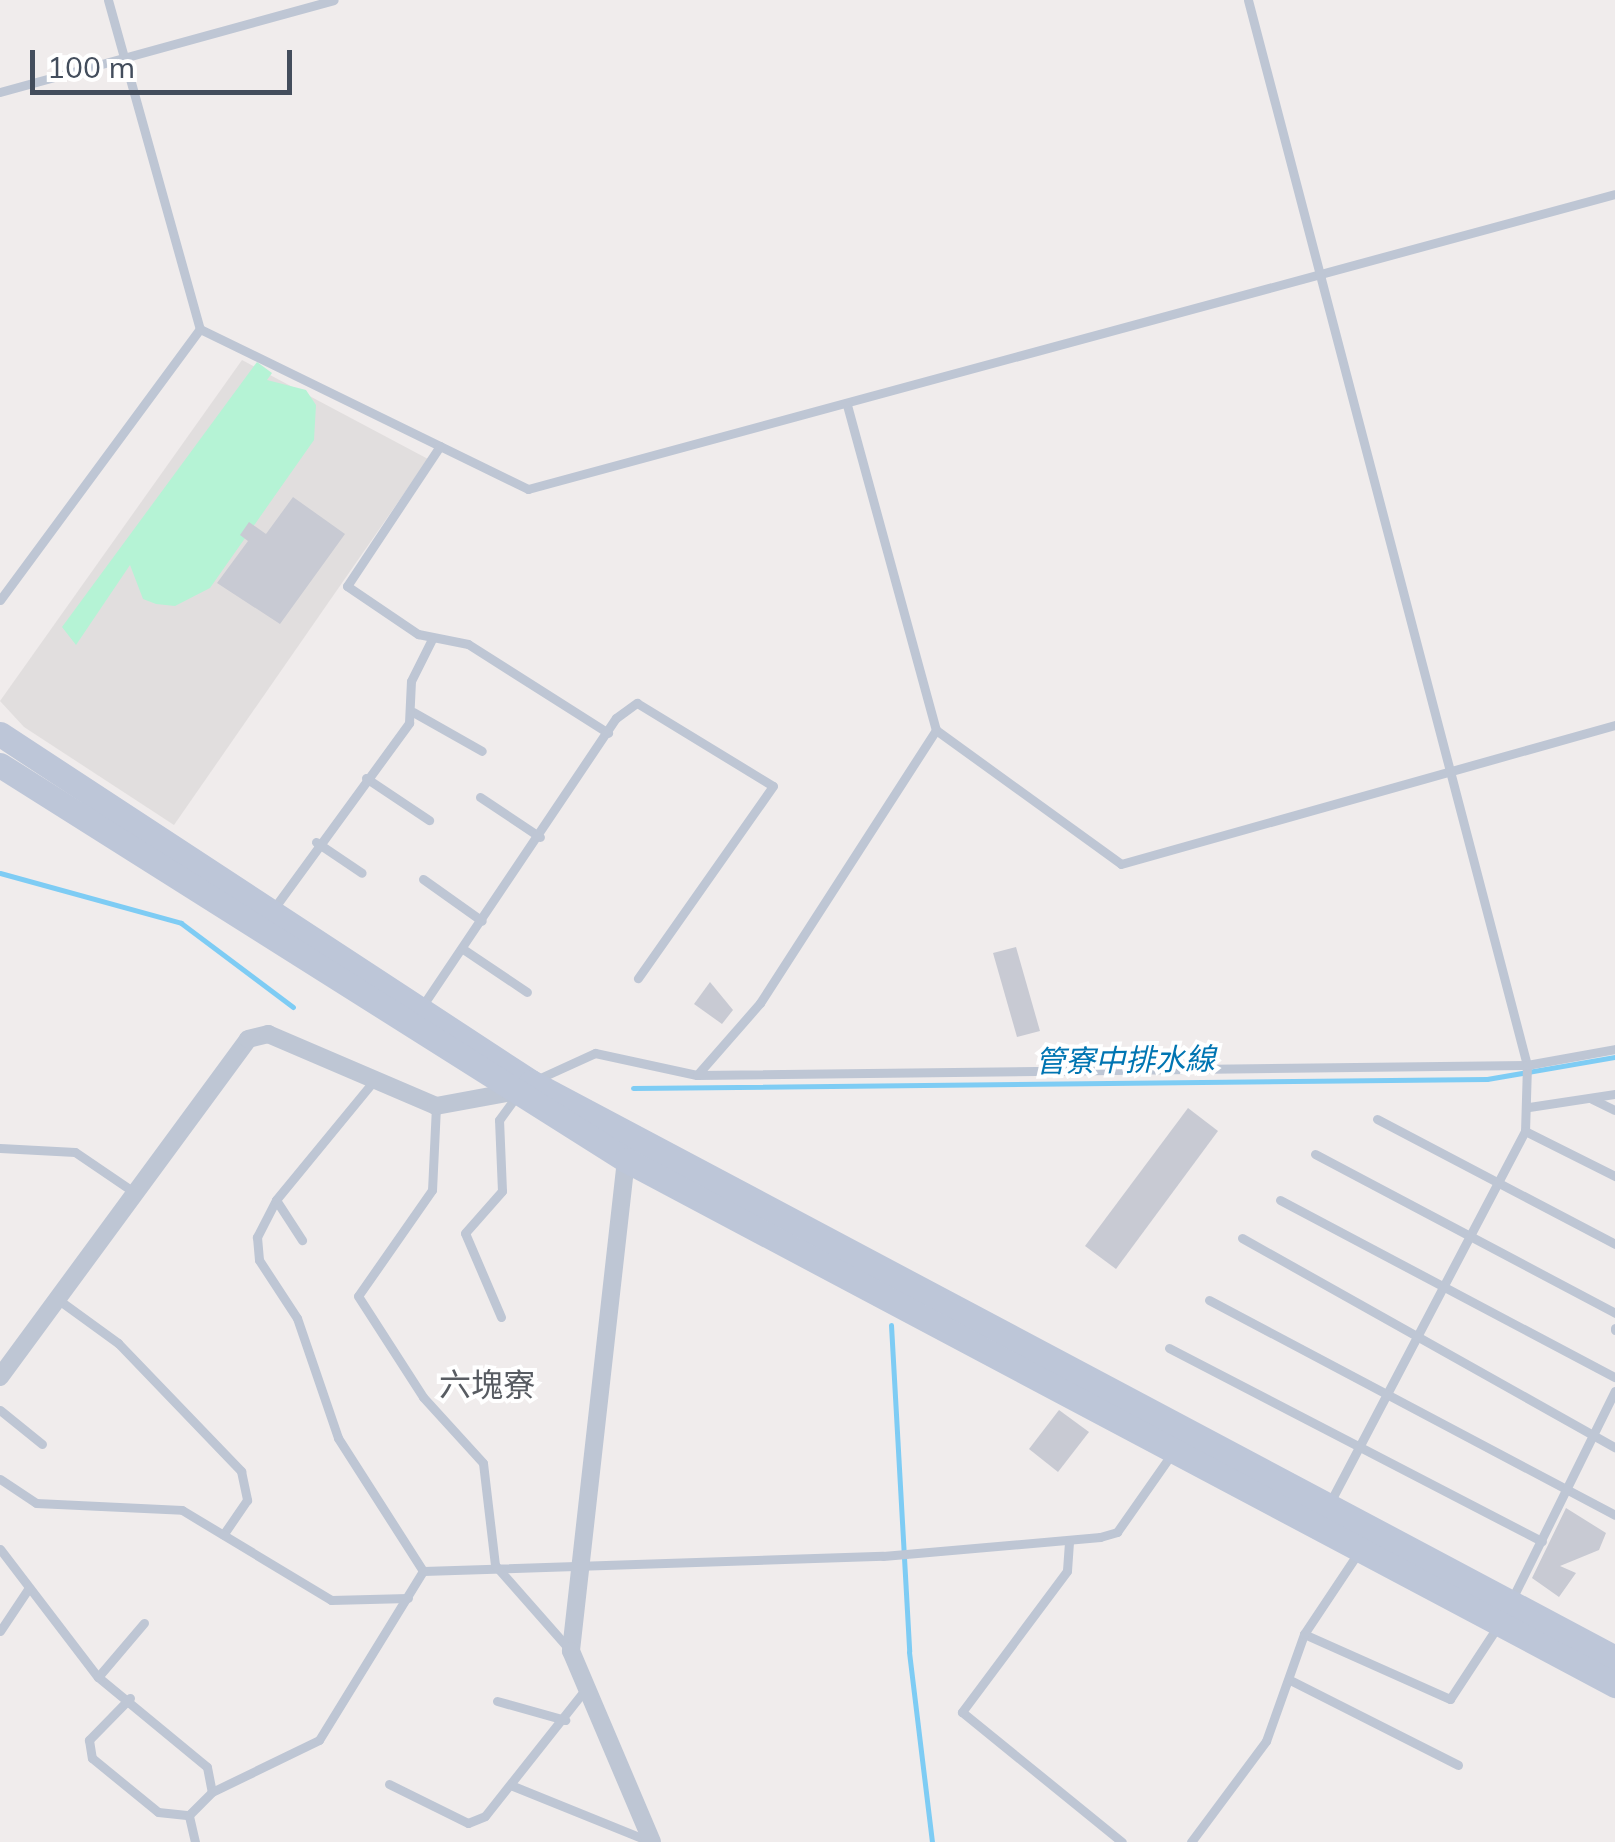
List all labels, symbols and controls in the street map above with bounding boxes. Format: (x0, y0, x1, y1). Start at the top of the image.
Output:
scale bar (35, 30, 298, 92)
text: 100 m (47, 48, 135, 86)
water label: 管寮中排水線 (1035, 1040, 1215, 1080)
district label: 六塊寮 (439, 1365, 535, 1403)

